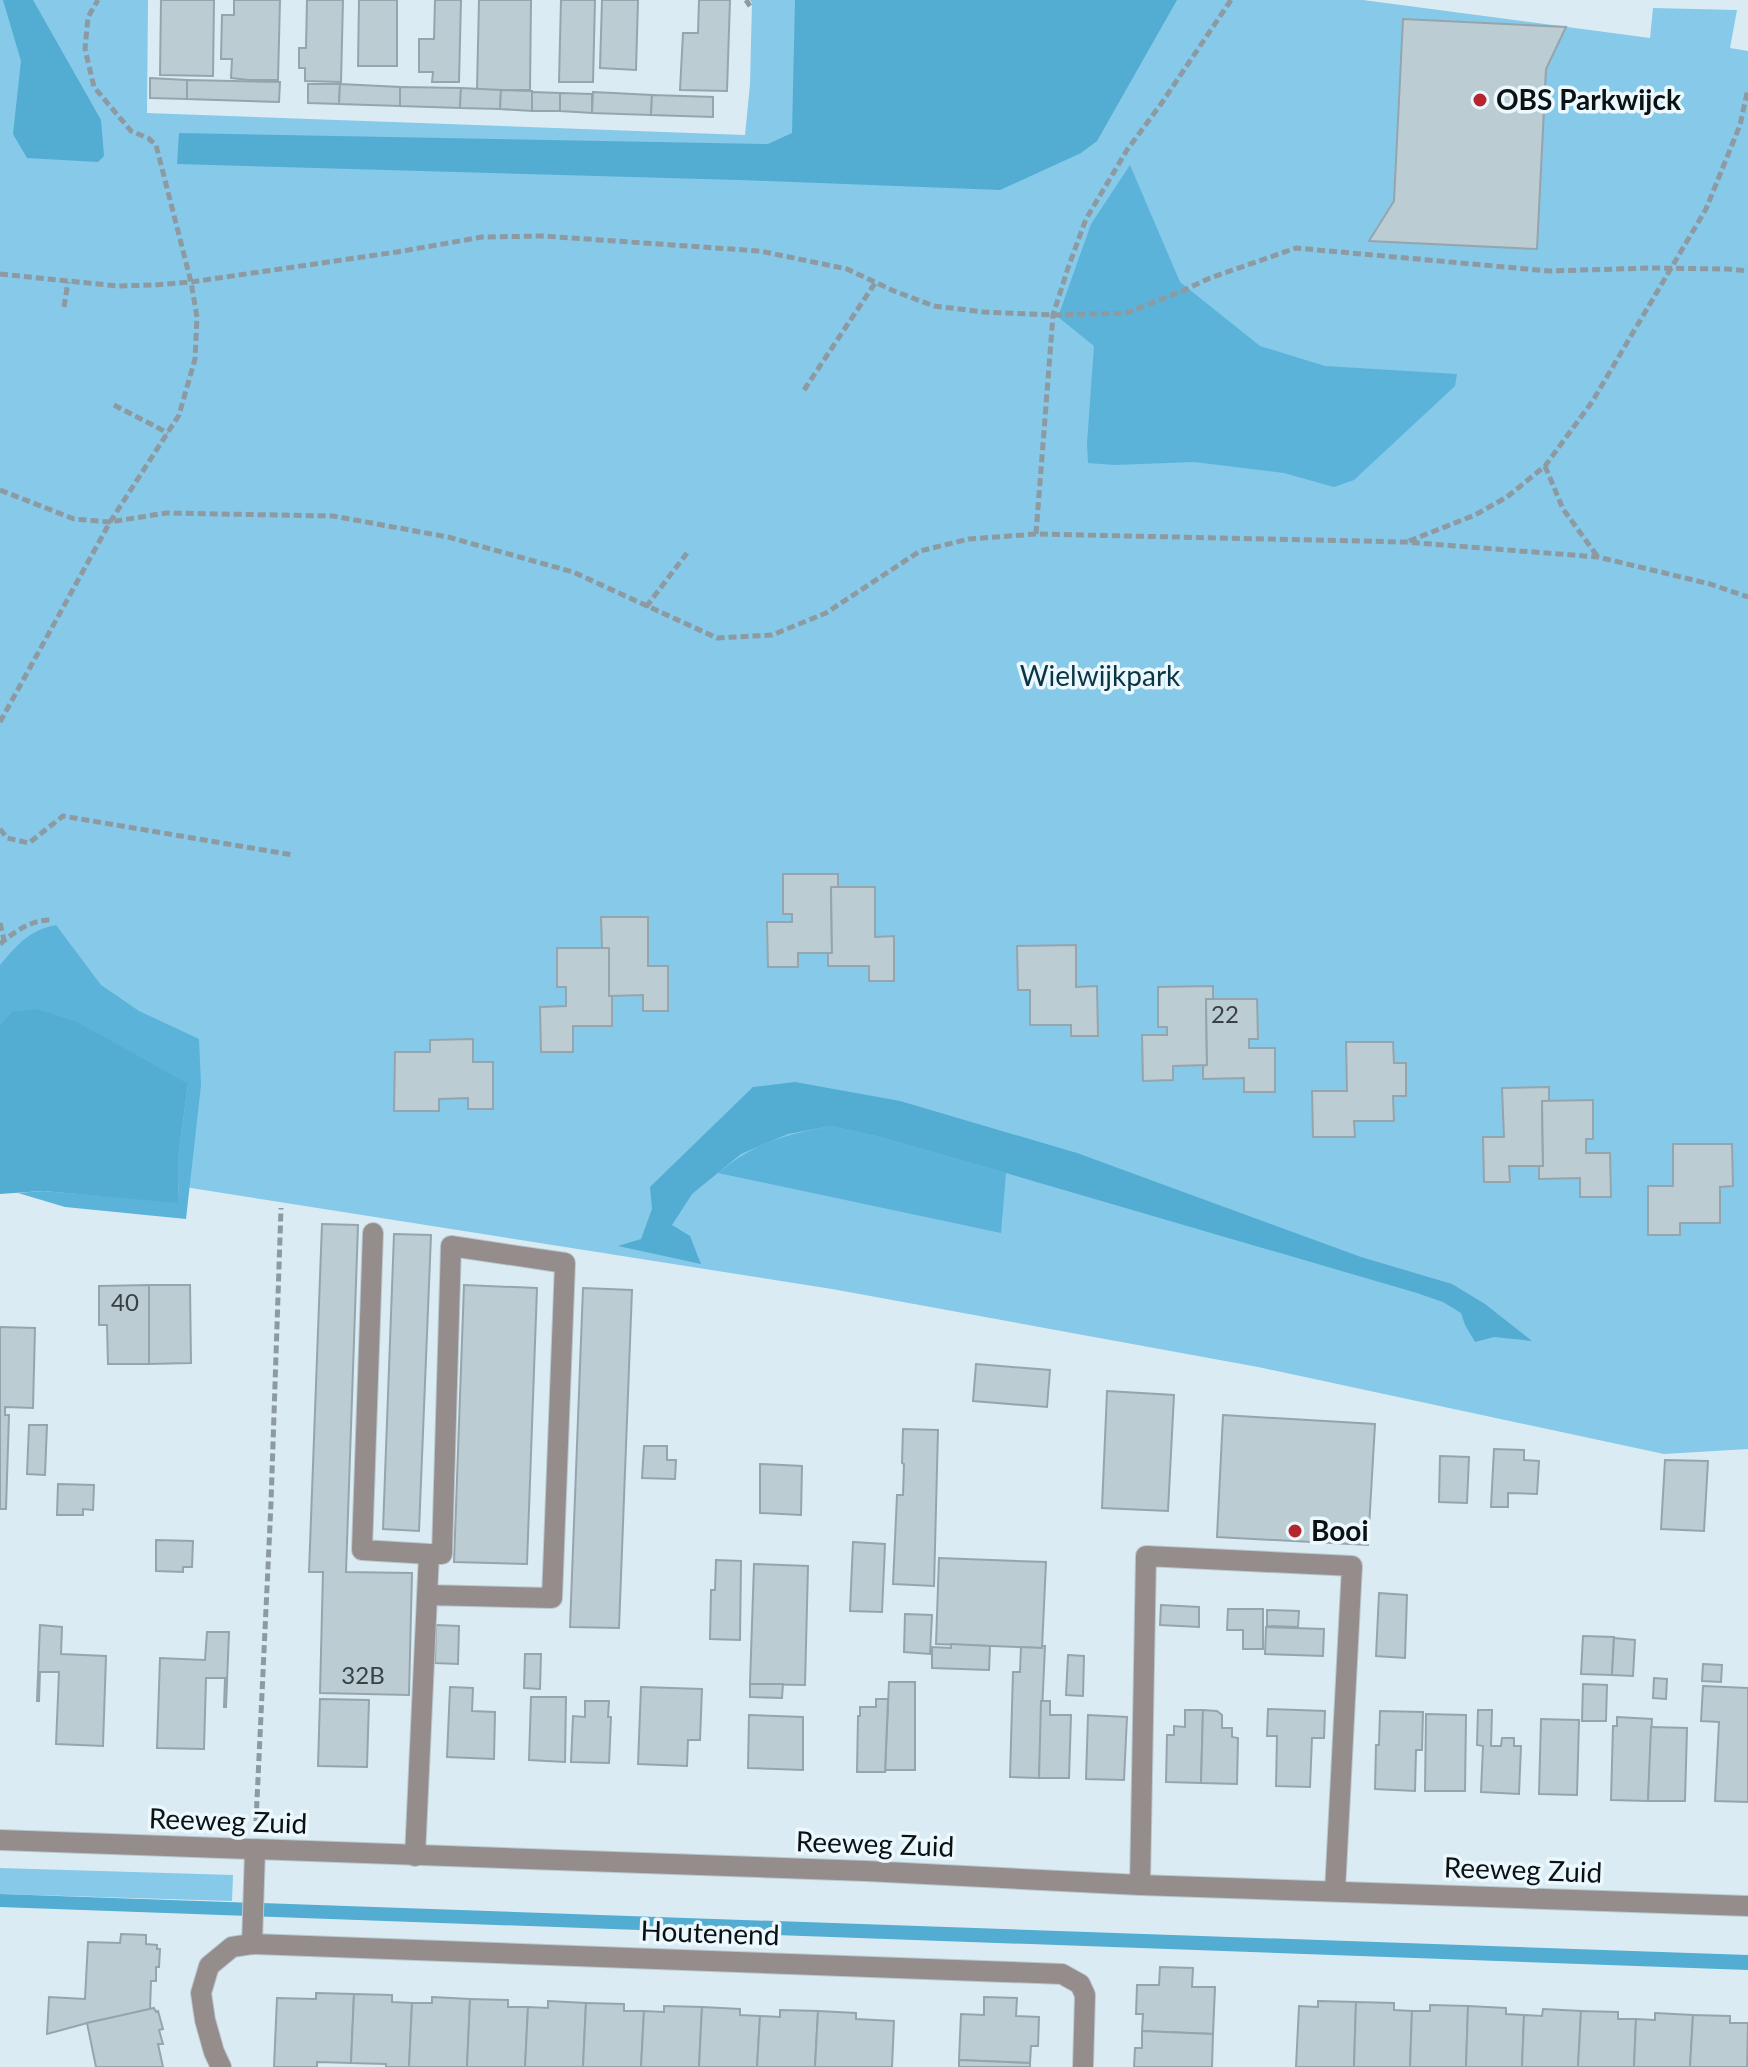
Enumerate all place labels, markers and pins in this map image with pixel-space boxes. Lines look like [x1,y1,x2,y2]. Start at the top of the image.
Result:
place label: OBS Parkwijck [1496,82,1681,116]
marker: OBS Parkwijck [1471,91,1489,109]
place label: Booi [1311,1513,1369,1547]
marker: Booi [1286,1522,1304,1540]

